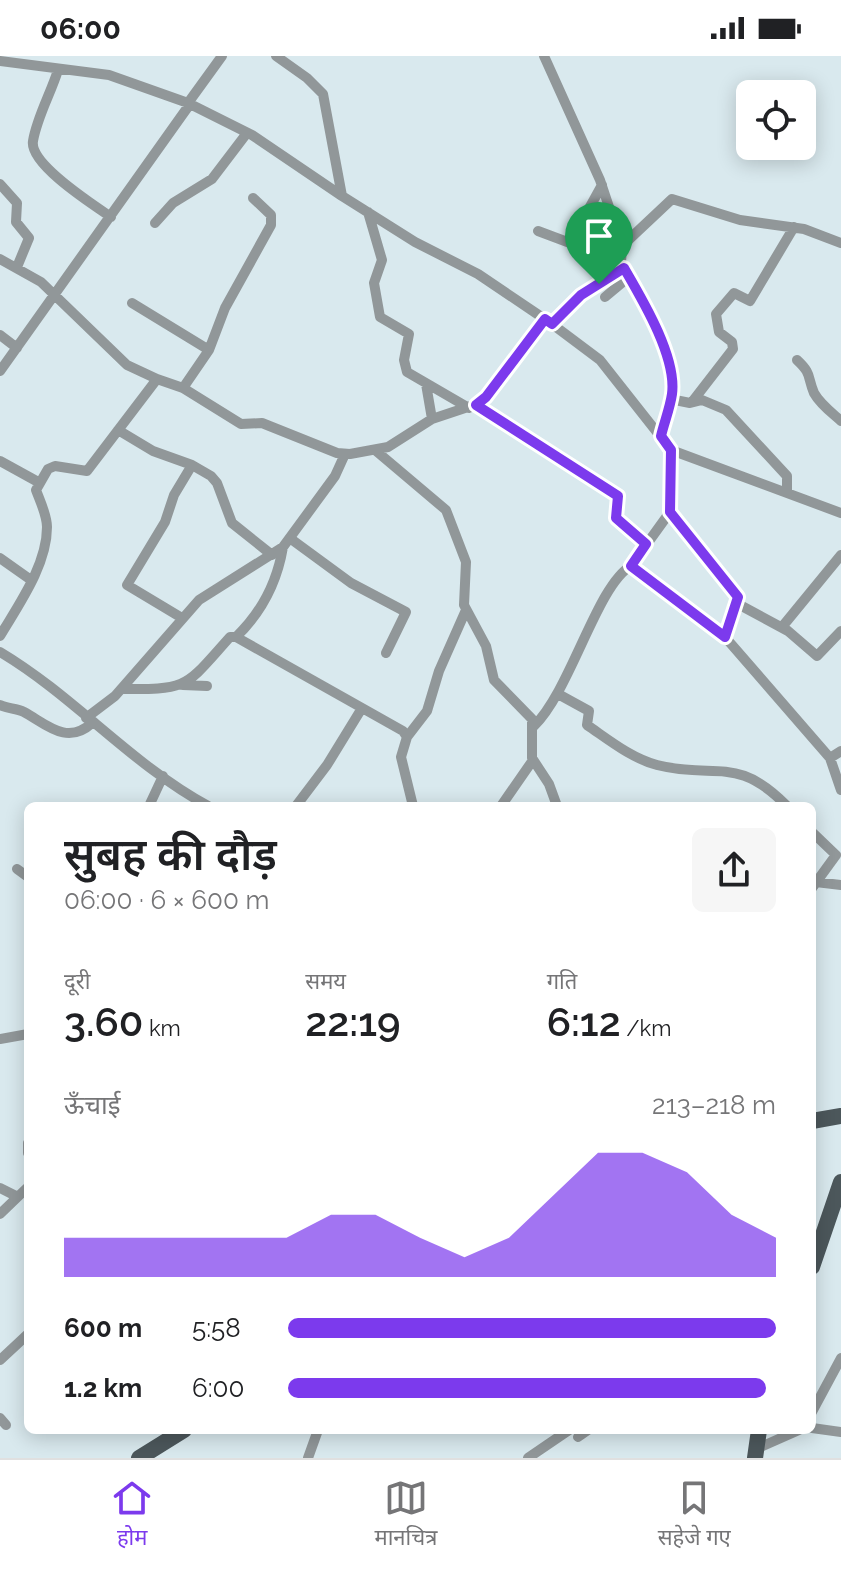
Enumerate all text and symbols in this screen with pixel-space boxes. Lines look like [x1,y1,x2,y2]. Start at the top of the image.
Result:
text: 06:00 [40,11,121,46]
map controls [736,80,816,160]
button: locate [736,80,816,160]
pin [565,202,633,284]
icon: arrive [577,214,621,258]
button: share [692,828,776,912]
text: सुबह की दौड़ [64,829,277,880]
text: 06:00 · 6 × 600 m [64,885,269,915]
text: दूरी [64,968,90,994]
text: समय [305,968,346,994]
text: गति [547,968,577,994]
text: 3.60 [64,998,143,1045]
text: 22:19 [305,998,401,1045]
text: 6:12 [547,998,621,1045]
text: km [143,1015,181,1041]
text: /km [621,1015,671,1041]
text: ऊँचाई [64,1090,120,1120]
text: 213–218 m [652,1090,776,1120]
text: 600 m [64,1313,142,1343]
text: 5:58 [192,1313,241,1343]
text: 1.2 km [64,1373,142,1403]
text: 6:00 [192,1373,244,1403]
tab: होम [110,1476,154,1554]
tab: मानचित्र [375,1476,437,1554]
tab: सहेजे गए [658,1476,731,1554]

